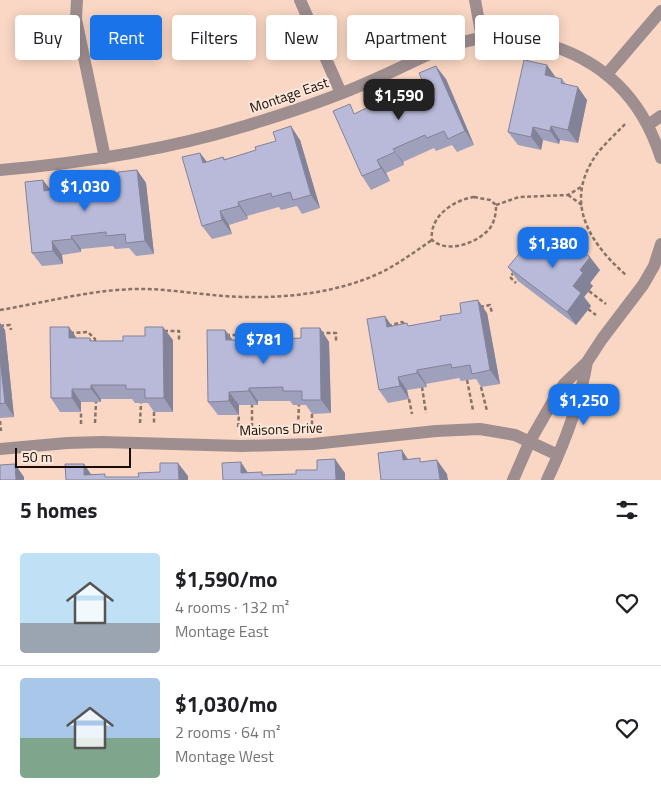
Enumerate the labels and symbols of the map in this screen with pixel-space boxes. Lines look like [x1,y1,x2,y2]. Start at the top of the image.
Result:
street label: Montage East [247,71,331,118]
pin: $1,590 [358,78,440,121]
pin: $1,030 [44,170,126,212]
pin: $1,380 [512,226,594,269]
pin: $781 [234,322,294,365]
pin: $1,250 [543,384,625,426]
street label: Maisons Drive [239,417,323,440]
scale bar [15,445,131,468]

